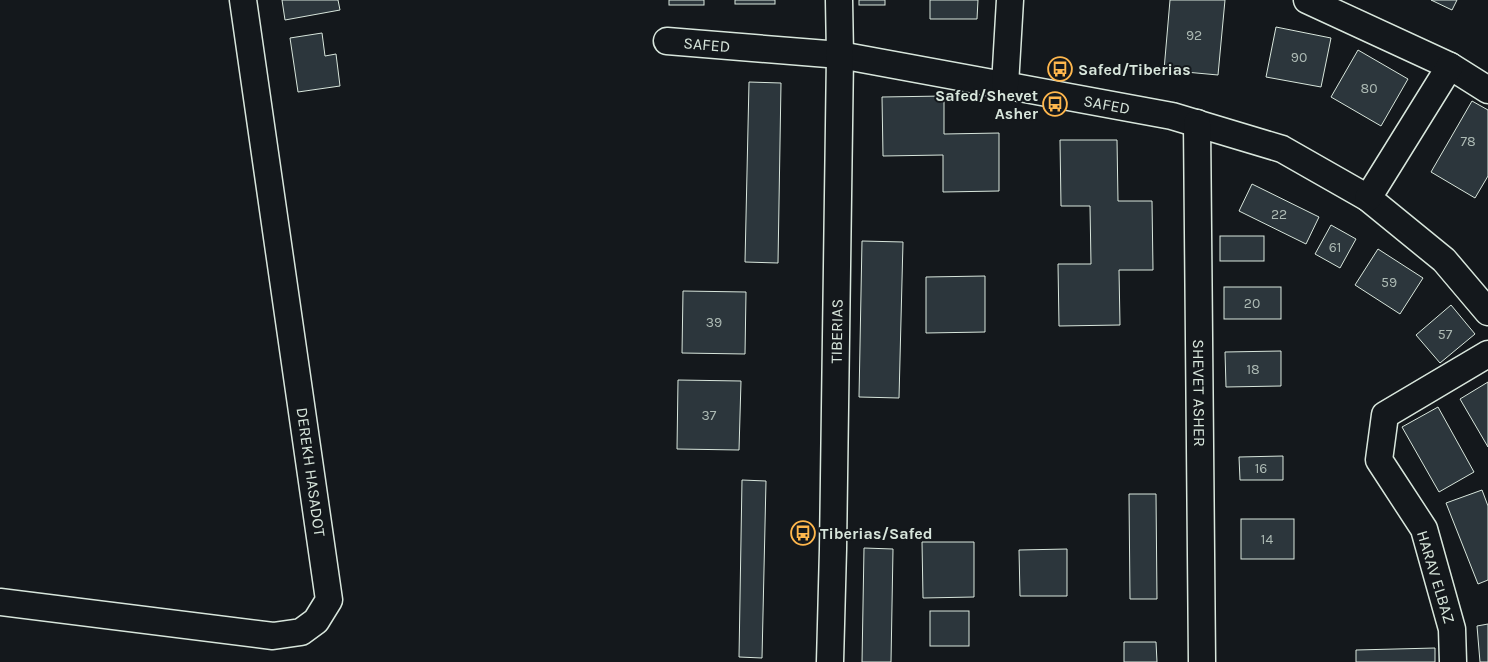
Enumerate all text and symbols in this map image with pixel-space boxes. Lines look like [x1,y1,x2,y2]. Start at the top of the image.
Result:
house number: 92 [1186,27,1202,44]
street label: SAFED [683,33,731,56]
house number: 90 [1291,49,1307,66]
bus stop icon: Safed/Tiberias [1047,56,1073,82]
place label: Safed/Tiberias [1078,60,1191,79]
house number: 80 [1361,80,1377,97]
place label: Safed/Shevet Asher [935,86,1039,123]
street label: SAFED [1082,90,1132,118]
bus stop icon: Safed/Shevet Asher [1042,91,1068,117]
house number: 78 [1460,133,1476,150]
house number: 22 [1271,206,1287,223]
house number: 61 [1329,239,1341,256]
house number: 59 [1381,274,1397,291]
house number: 20 [1244,295,1260,312]
street label: TIBERIAS [826,299,846,364]
house number: 39 [706,314,722,331]
house number: 57 [1438,326,1453,343]
street label: SHEVET ASHER [1190,339,1210,447]
house number: 18 [1246,361,1260,378]
street label: DEREKH HASADOT [293,406,329,538]
house number: 37 [702,407,717,424]
house number: 16 [1255,460,1267,477]
bus stop icon: Tiberias/Safed [790,520,816,546]
place label: Tiberias/Safed [820,524,933,543]
street label: HARAV ELBAZ [1413,528,1459,626]
house number: 14 [1261,531,1273,548]

